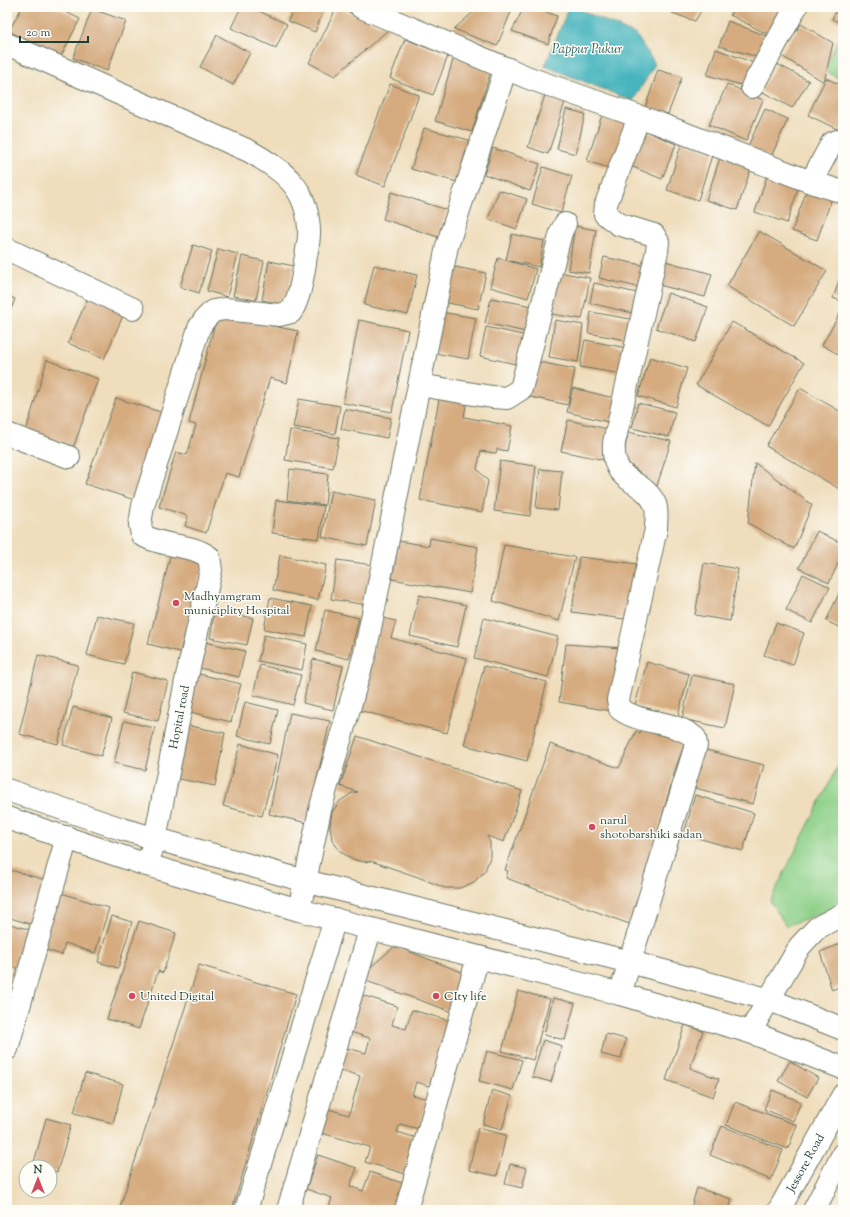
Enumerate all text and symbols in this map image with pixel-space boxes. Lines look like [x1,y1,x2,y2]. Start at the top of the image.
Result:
scale bar [20,18,88,44]
text: 20 m [26,24,51,42]
water label: Pappur Pukur [552,41,623,59]
place label: Madhyamgram municiplity Hospital [184,588,290,620]
marker: Madhyamgram municiplity Hospital [171,598,181,608]
street label: Hopital road [165,684,195,751]
place label: narul shotobarshiki sadan [600,812,702,844]
marker: narul shotobarshiki sadan [587,822,597,832]
place label: United Digital [140,988,215,1006]
place label: CIty life [444,988,487,1006]
marker: United Digital [127,991,137,1001]
marker: CIty life [431,991,441,1001]
street label: Jessore Road [782,1130,830,1197]
north arrow [18,1159,58,1199]
text: N [33,1162,43,1178]

